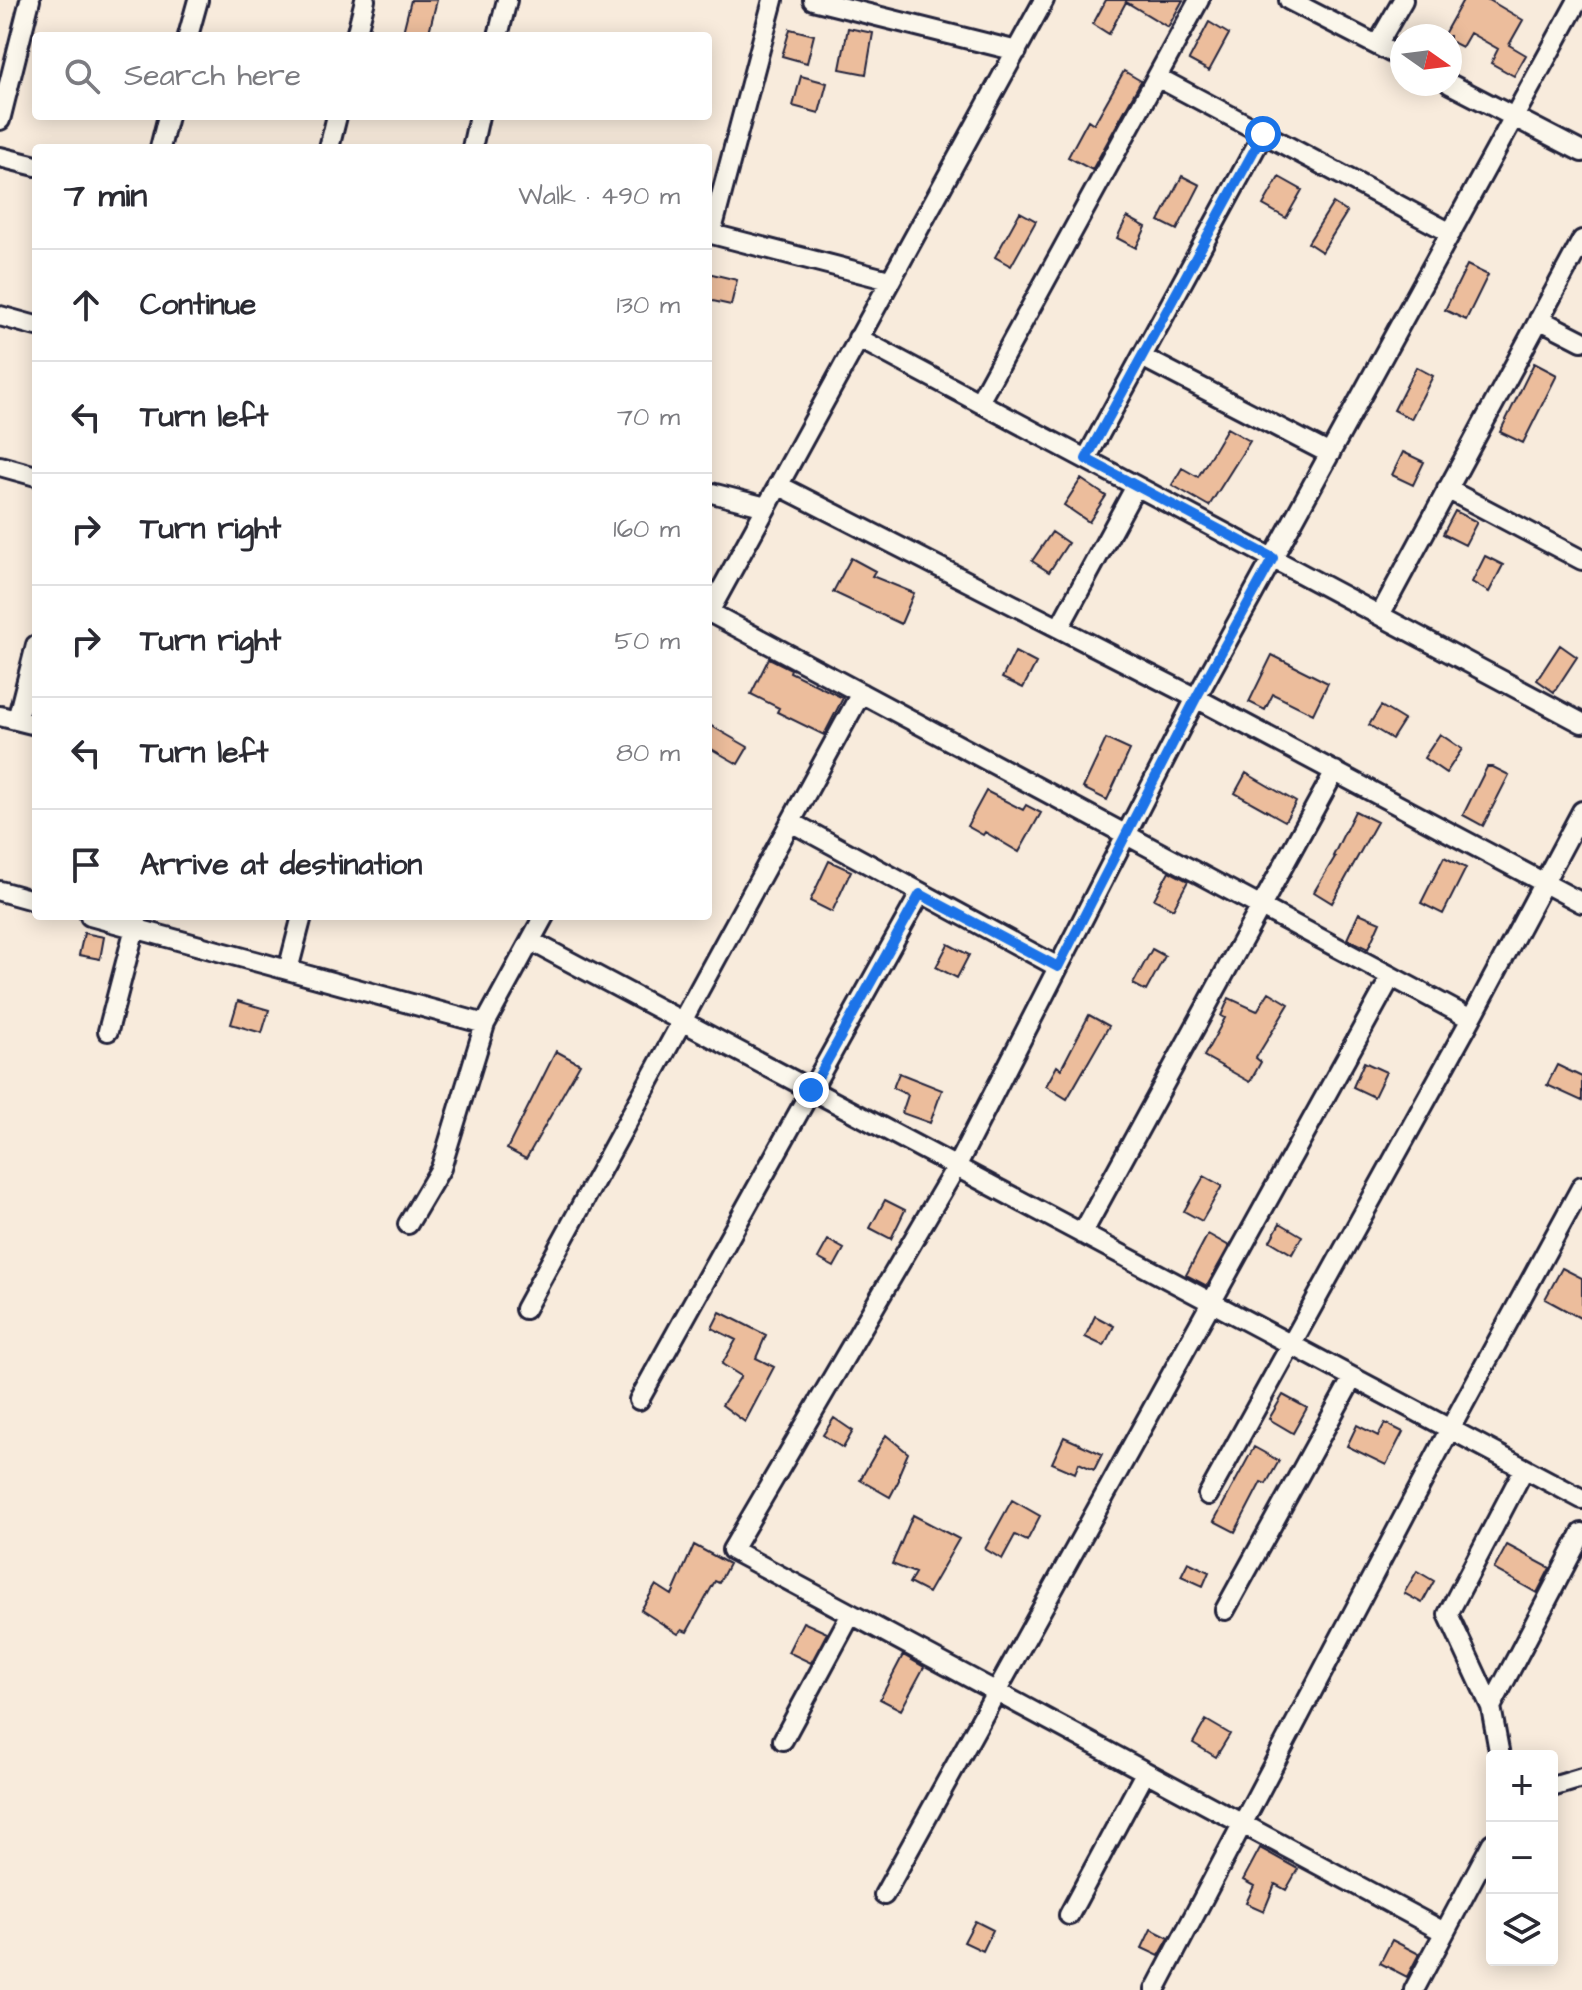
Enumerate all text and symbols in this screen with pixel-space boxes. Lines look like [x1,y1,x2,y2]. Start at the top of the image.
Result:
north arrow [1390,24,1462,96]
search box [32,32,712,120]
icon: search [60,54,104,98]
text: Search here [124,55,301,97]
route start [1245,116,1281,152]
text: 7 min [64,172,147,220]
text: Walk · 490 m [518,178,680,214]
icon: ahead [64,283,108,327]
text: Continue [140,284,256,326]
text: 130 m [616,287,680,323]
icon: left [64,395,108,439]
text: Turn left [140,396,268,438]
text: 70 m [617,399,680,435]
icon: right [64,507,108,551]
text: Turn right [140,508,281,550]
text: 160 m [613,511,680,547]
icon: right [64,619,108,663]
text: Turn right [140,620,281,662]
text: 50 m [615,623,680,659]
icon: left [64,731,108,775]
text: Turn left [140,732,268,774]
text: 80 m [616,735,680,771]
icon: arrive [64,843,108,887]
text: Arrive at destination [140,844,422,886]
route end [793,1072,829,1108]
map controls [1486,1750,1558,1966]
button: + [1486,1750,1558,1822]
button: − [1486,1822,1558,1894]
button: layers [1486,1894,1558,1966]

